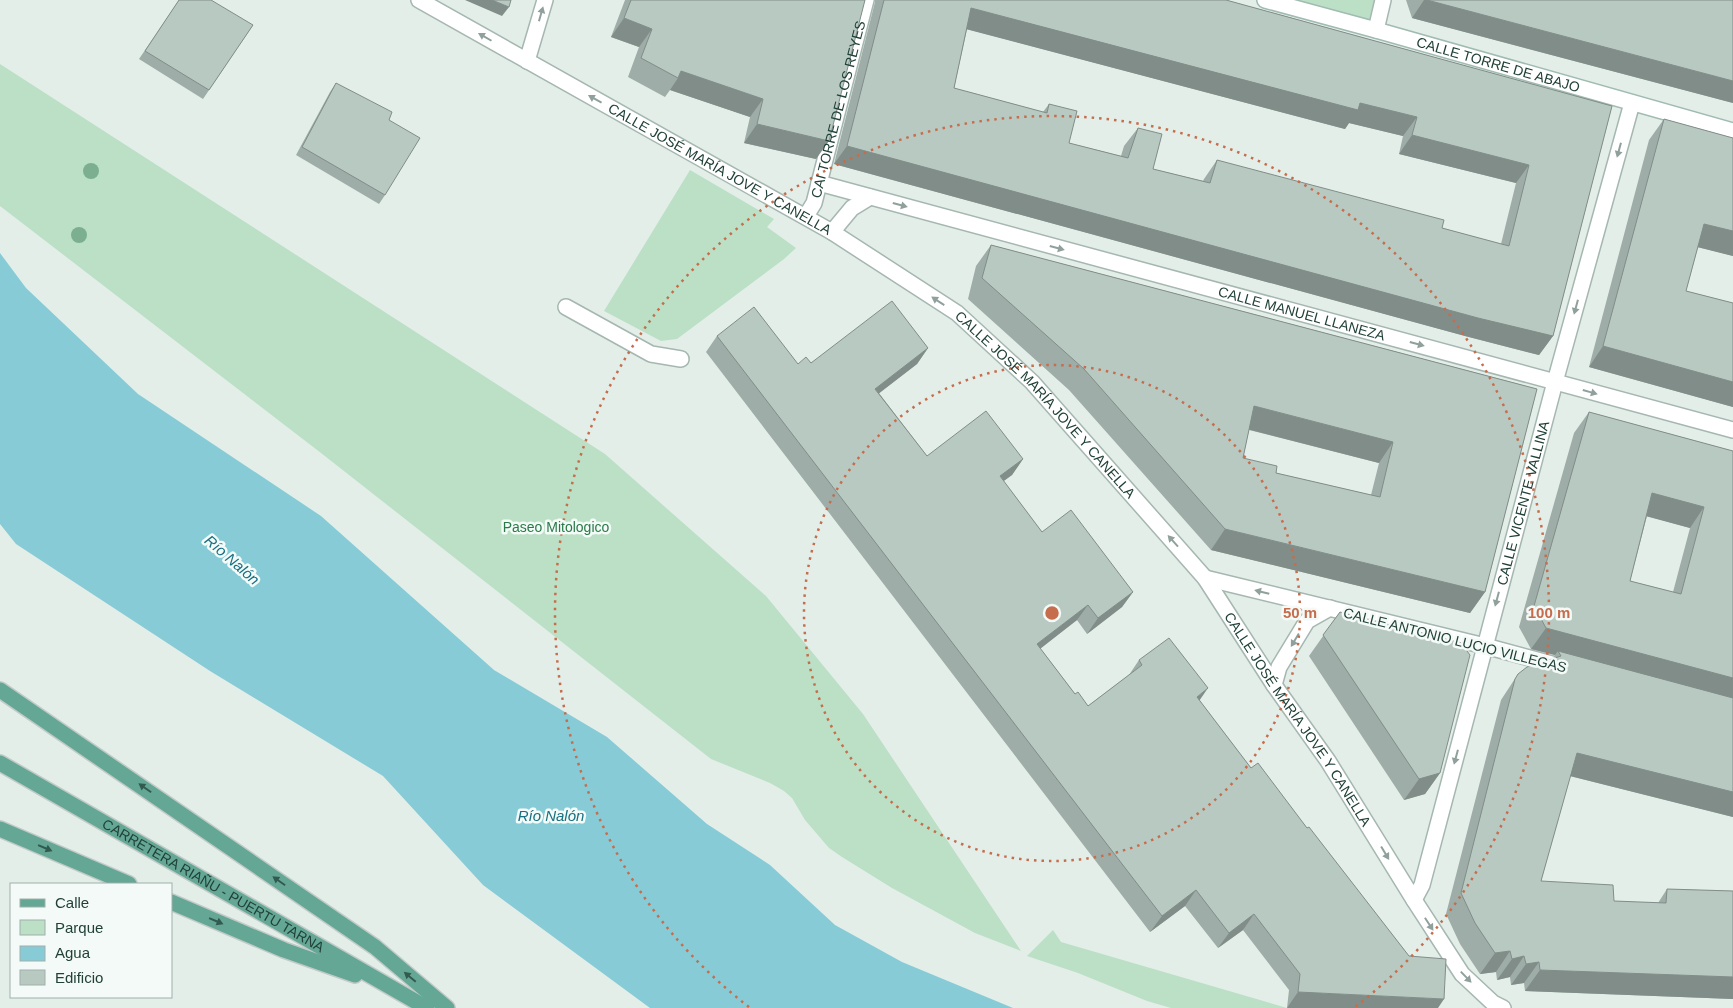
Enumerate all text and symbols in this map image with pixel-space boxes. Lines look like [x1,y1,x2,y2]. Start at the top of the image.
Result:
one-way arrow [538,6,546,21]
street label: CAI TORRE DE LOS REYES [808,19,868,200]
one-way arrow [477,33,492,41]
street label: CALLE TORRE DE ABAJO [1415,34,1582,95]
one-way arrow [588,95,603,103]
street label: CALLE JOSÉ MARÍA JOVE Y CANELLA [605,100,835,238]
one-way arrow [1614,143,1622,158]
one-way arrow [892,201,908,209]
one-way arrow [1049,244,1064,252]
street label: CALLE MANUEL LLANEZA [1216,283,1388,344]
one-way arrow [931,296,944,305]
one-way arrow [1571,300,1579,315]
street label: CALLE JOSÉ MARÍA JOVE Y CANELLA [952,308,1139,502]
one-way arrow [1409,341,1424,349]
one-way arrow [1583,388,1598,396]
street label: CALLE VICENTE VALLINA [1494,418,1553,587]
park label: Paseo Mitologico [503,519,610,535]
water label: Río Nalón [202,531,263,588]
one-way arrow [1167,536,1179,548]
one-way arrow [1255,588,1270,596]
one-way arrow [1493,592,1501,607]
centre of rings [1043,604,1061,622]
text: 50 m [1283,604,1317,621]
text: 100 m [1528,604,1570,621]
street label: CALLE ANTONIO LUCIO VILLEGAS [1342,605,1568,675]
street label: CALLE JOSÉ MARÍA JOVE Y CANELLA [1221,609,1375,830]
one-way arrow [1291,634,1300,647]
one-way arrow [1452,749,1460,764]
one-way arrow [138,784,152,793]
water label: Río Nalón [518,807,584,824]
street label: CARRETERA RIAÑU - PUERTU TARNA [100,816,328,956]
one-way arrow [38,845,52,853]
one-way arrow [1380,846,1390,860]
one-way arrow [272,876,285,886]
legend [10,883,172,998]
text: Calle [55,894,89,911]
one-way arrow [1424,917,1434,930]
one-way arrow [209,918,223,926]
text: Parque [55,919,103,936]
text: Agua [55,944,91,961]
text: Edificio [55,969,103,986]
one-way arrow [403,971,416,982]
one-way arrow [1460,971,1472,983]

